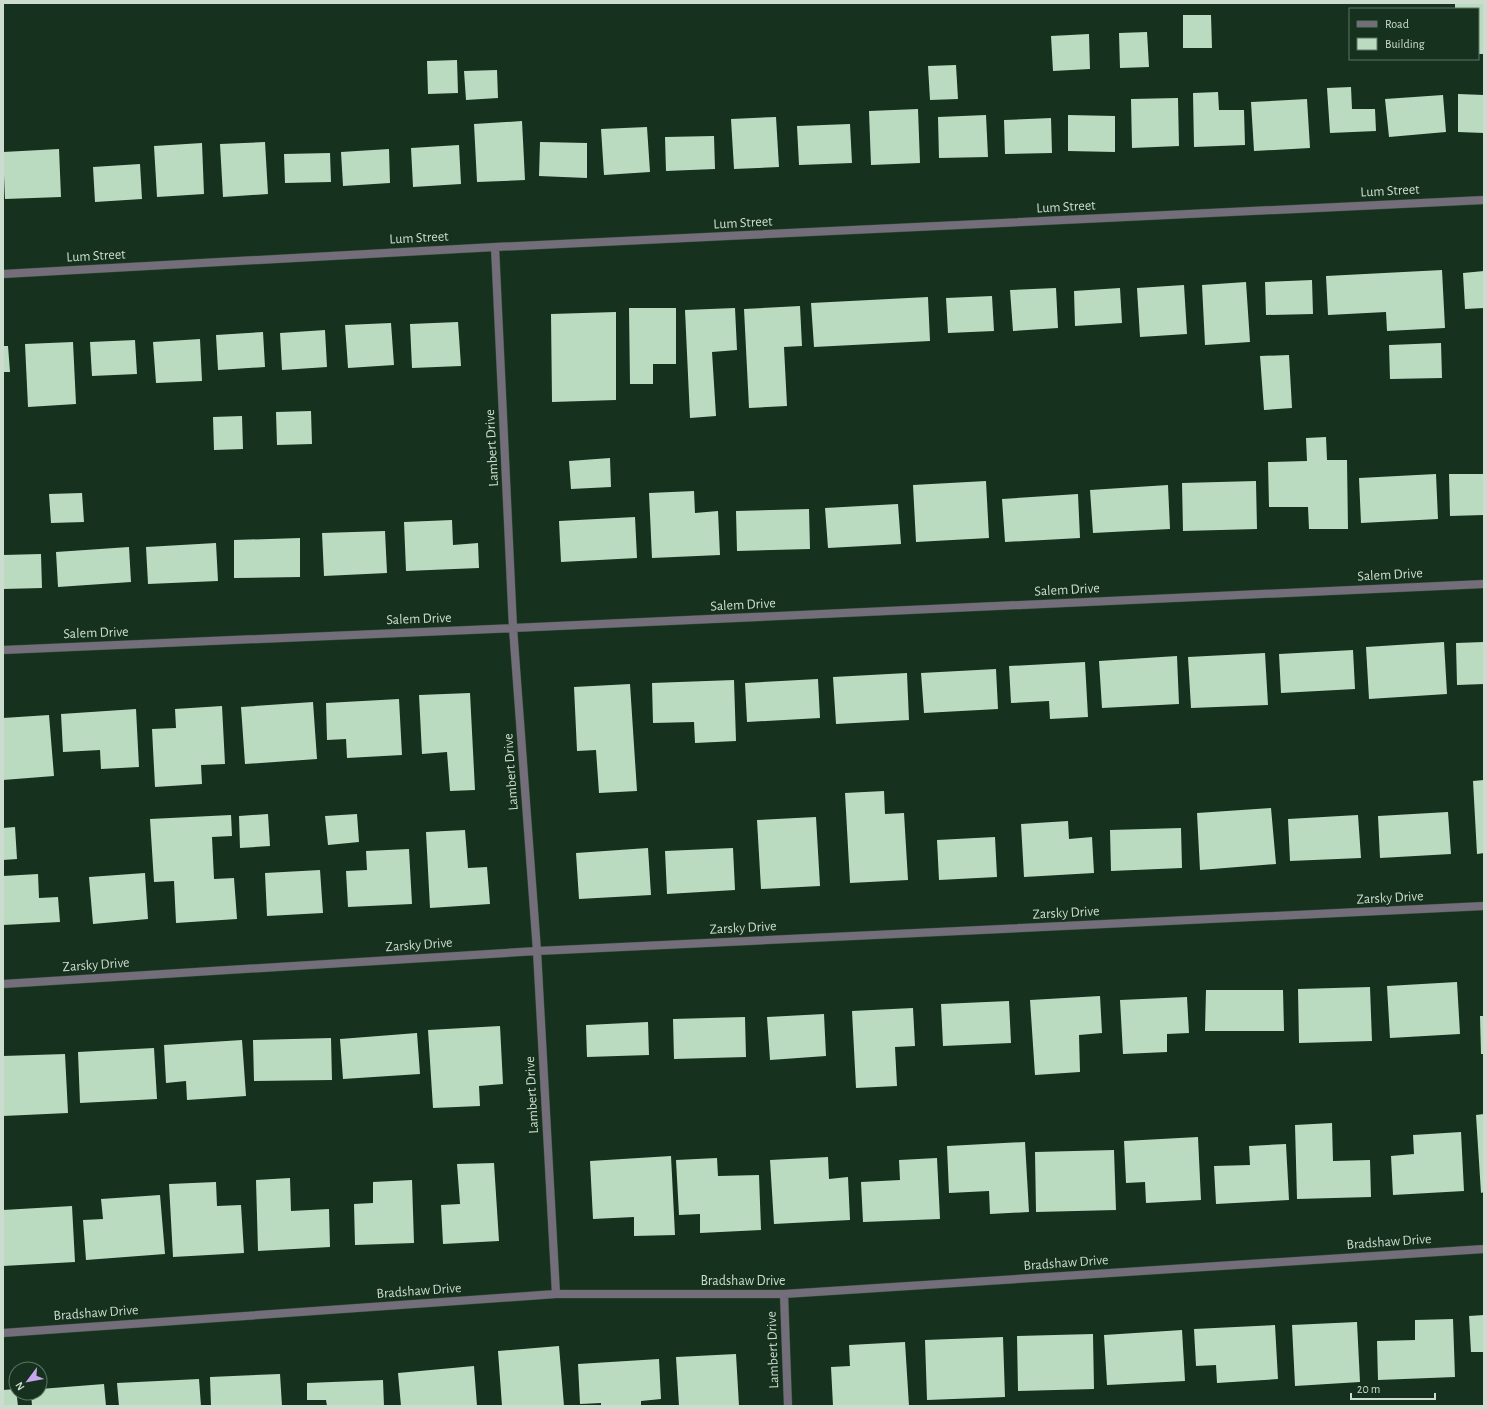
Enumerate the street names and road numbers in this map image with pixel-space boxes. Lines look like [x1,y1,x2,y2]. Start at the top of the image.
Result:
street label: Lum Street [1360,182,1420,200]
street label: Lum Street [1036,198,1096,216]
street label: Lum Street [713,214,773,232]
street label: Lum Street [389,229,449,247]
street label: Lum Street [66,247,126,265]
street label: Lambert Drive [483,409,501,487]
street label: Salem Drive [1357,566,1423,584]
street label: Salem Drive [1034,581,1100,599]
street label: Salem Drive [710,596,776,614]
street label: Salem Drive [386,611,452,627]
street label: Salem Drive [63,625,129,641]
street label: Lambert Drive [501,733,521,811]
street label: Zarsky Drive [1356,889,1424,907]
street label: Zarsky Drive [1032,904,1100,922]
street label: Zarsky Drive [709,919,777,937]
street label: Zarsky Drive [385,936,453,954]
street label: Zarsky Drive [62,956,130,974]
street label: Lambert Drive [523,1056,541,1134]
street label: Bradshaw Drive [1346,1232,1432,1252]
street label: Bradshaw Drive [1023,1253,1109,1273]
street label: Bradshaw Drive [700,1274,786,1288]
street label: Bradshaw Drive [376,1281,462,1301]
street label: Bradshaw Drive [53,1303,139,1323]
street label: Lambert Drive [765,1311,781,1389]

